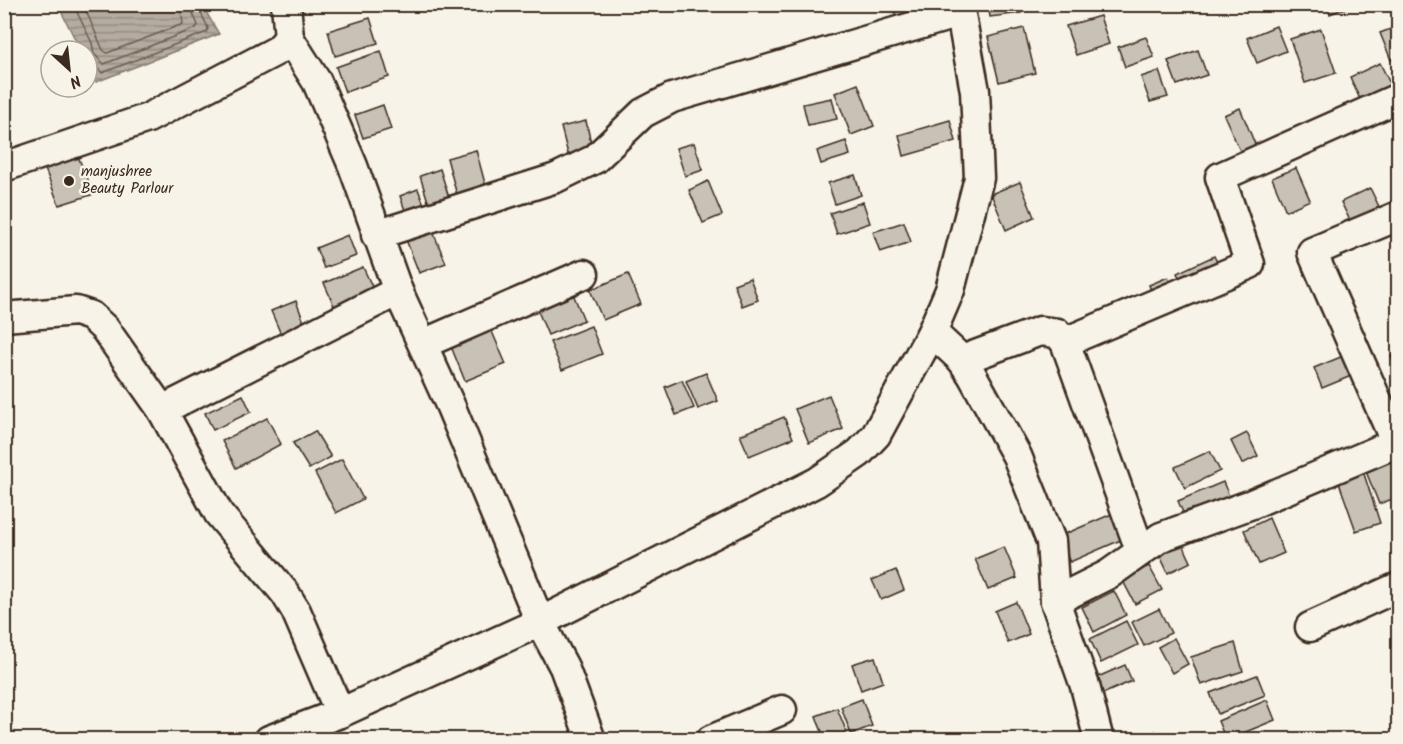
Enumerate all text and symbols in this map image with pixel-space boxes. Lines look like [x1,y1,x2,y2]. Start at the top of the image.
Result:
north arrow [39,39,99,99]
text: N [65,68,85,94]
place label: manjushree Beauty Parlour [81,160,174,201]
marker: manjushree Beauty Parlour [62,174,76,188]

